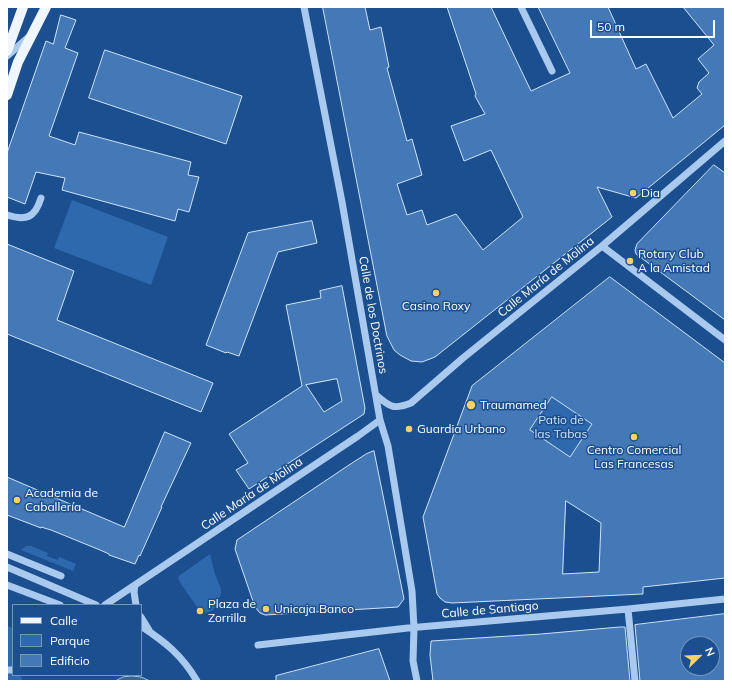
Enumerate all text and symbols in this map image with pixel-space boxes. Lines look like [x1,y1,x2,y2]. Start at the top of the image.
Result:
scale bar [592,12,717,38]
text: 50 m [597,19,625,34]
place label: Dia [641,186,660,200]
marker: Dia [628,188,638,198]
street label: Calle María de Molina [495,234,597,320]
place label: Rotary Club A la Amistad [638,247,710,275]
street label: Calle de los Doctrinos [356,255,390,375]
marker: Rotary Club A la Amistad [625,256,635,266]
marker: Casino Roxy [431,288,441,298]
place label: Casino Roxy [402,299,470,313]
place label: Traumamed [480,398,547,412]
marker: Traumamed [465,399,477,411]
park label: Patio de las Tabas [534,413,588,441]
place label: Guardia Urbano [417,422,506,436]
marker: Guardia Urbano [404,424,414,434]
marker: Centro Comercial Las Francesas [629,432,639,442]
place label: Centro Comercial Las Francesas [587,443,681,471]
street label: Calle María de Molina [198,455,306,533]
place label: Academia de Caballería [25,486,98,514]
marker: Academia de Caballería [12,495,22,505]
place label: Plaza de Zorrilla [208,597,256,625]
street label: Calle de Santiago [441,599,539,621]
place label: Unicaja Banco [274,602,354,616]
legend [12,604,142,676]
marker: Unicaja Banco [261,604,271,614]
marker: Plaza de Zorrilla [195,606,205,616]
text: Calle [50,613,77,628]
text: Parque [50,633,90,648]
north arrow [680,636,720,676]
text: N [702,645,718,658]
text: Edificio [50,653,90,668]

